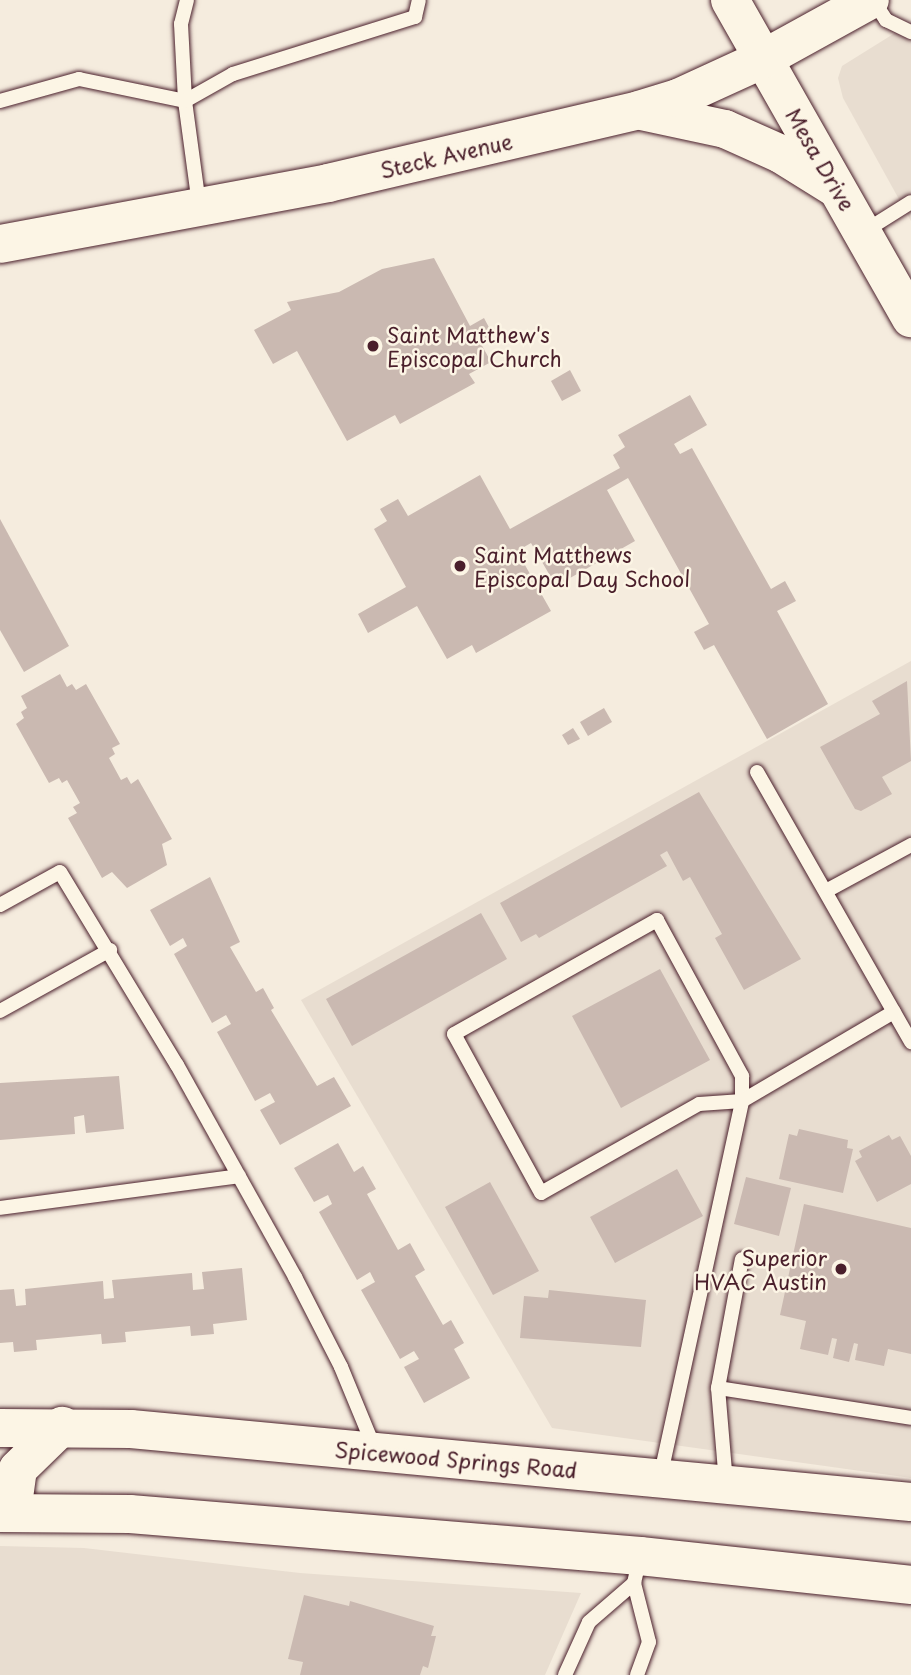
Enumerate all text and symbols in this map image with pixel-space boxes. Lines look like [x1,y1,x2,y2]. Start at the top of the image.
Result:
street label: Mesa Drive [782,103,860,215]
street label: Steck Avenue [377,128,515,182]
place label: Saint Matthew's Episcopal Church [387,321,561,371]
marker: Saint Matthew's Episcopal Church [365,338,381,354]
place label: Saint Matthews Episcopal Day School [474,541,691,591]
marker: Saint Matthews Episcopal Day School [452,558,468,574]
place label: Superior HVAC Austin [694,1244,827,1294]
marker: Superior HVAC Austin [833,1261,849,1277]
street label: Spicewood Springs Road [333,1436,579,1482]

